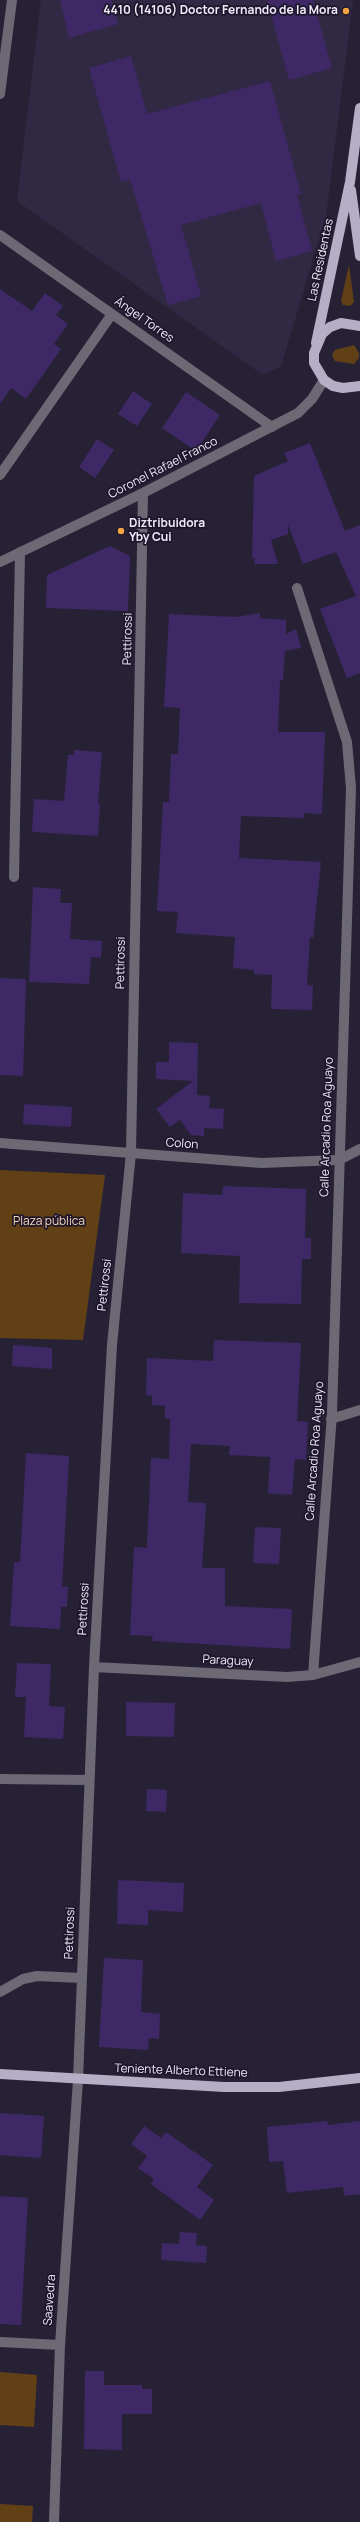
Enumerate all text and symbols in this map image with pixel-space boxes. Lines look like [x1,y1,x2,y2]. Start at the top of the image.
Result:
place label: 4410 (14106) Doctor Fernando de la Mora [103,4,338,18]
marker: 4410 (14106) Doctor Fernando de la Mora [341,6,351,16]
street label: Las Residentas [305,217,337,303]
street label: Ángel Torres [112,294,176,346]
street label: Coronel Rafael Franco [106,434,220,502]
place label: Diztribuidora Yby Cui [129,517,205,545]
marker: Diztribuidora Yby Cui [116,526,126,536]
street label: Pettirossi [120,613,136,665]
street label: Pettirossi [113,937,129,989]
street label: Calle Arcadio Roa Aguayo [317,1057,337,1197]
street label: Colon [165,1136,199,1152]
park label: Plaza pública [13,1215,85,1229]
street label: Pettirossi [95,1258,115,1312]
street label: Calle Arcadio Roa Aguayo [303,1381,327,1521]
street label: Pettirossi [75,1582,93,1636]
street label: Paraguay [202,1652,254,1670]
street label: Pettirossi [62,1906,78,1960]
street label: Teniente Alberto Ettiene [114,2061,248,2081]
street label: Saavedra [41,2274,59,2326]

